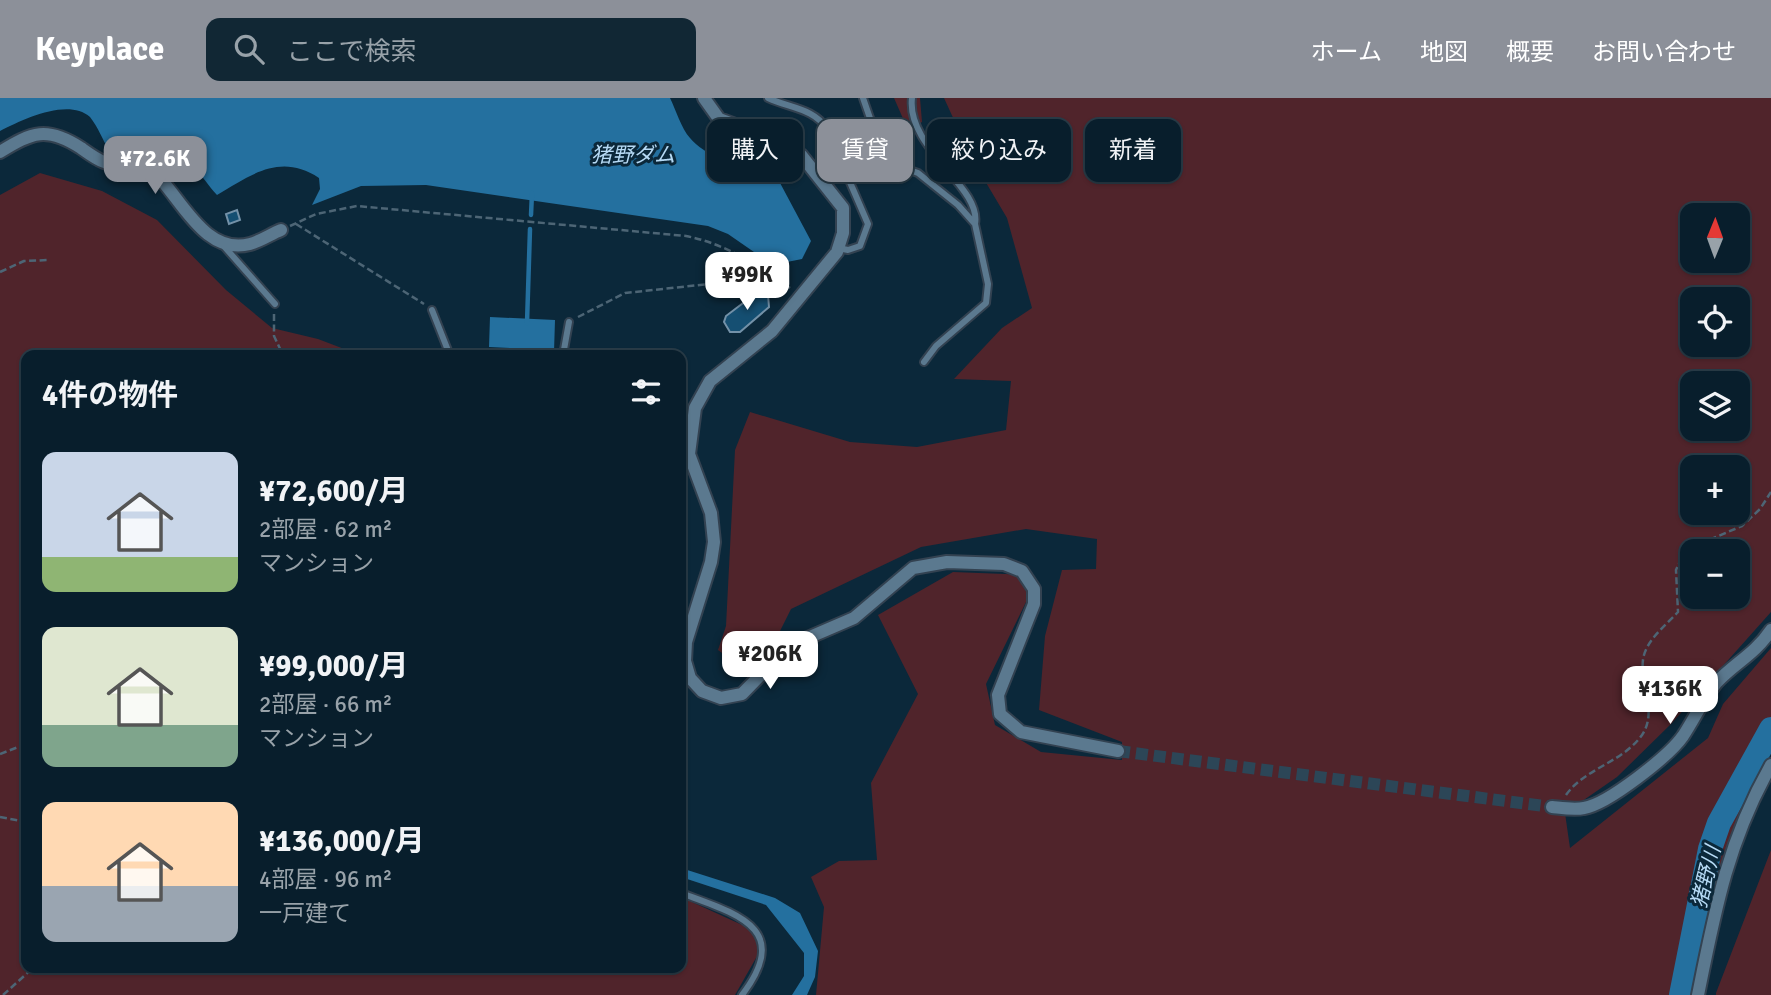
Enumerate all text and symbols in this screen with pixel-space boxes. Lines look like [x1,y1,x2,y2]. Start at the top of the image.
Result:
search box [206,18,696,81]
text: Keyplace [35,29,164,70]
icon: search [230,30,268,68]
text: ここで検索 [286,36,416,68]
text: ホーム [1311,37,1382,67]
text: 地図 [1420,37,1468,67]
text: 概要 [1506,37,1554,67]
text: お問い合わせ [1592,37,1736,67]
chip: 購入 [707,119,803,182]
chip: 賃貸 [817,119,913,182]
chip: 絞り込み [927,119,1071,182]
chip: 新着 [1085,119,1181,182]
pin: ¥72.6K [98,136,212,196]
water label: 猪野ダム [591,142,675,168]
text: ¥72.6K [120,144,190,173]
north arrow [1680,203,1750,273]
map controls [1680,203,1750,609]
pin: ¥99K [706,252,788,312]
text: ¥99K [721,260,773,289]
button: locate [1680,287,1750,357]
button: layers [1680,371,1750,441]
icon: filters [627,373,665,411]
text: 4件の物件 [42,377,178,414]
button: + [1680,455,1750,525]
text: ¥72,600/月 [259,473,409,510]
icon: home [98,480,182,564]
text: 2部屋 · 62 m² [259,515,392,544]
button: − [1680,539,1750,609]
text: マンション [259,549,374,578]
pin: ¥206K [721,632,819,691]
text: ¥206K [738,639,802,668]
text: ¥99,000/月 [259,648,409,685]
icon: home [98,655,182,739]
pin: ¥136K [1621,666,1719,726]
text: ¥136K [1638,674,1702,703]
text: 2部屋 · 66 m² [259,690,392,719]
text: マンション [259,724,374,753]
text: ¥136,000/月 [259,823,425,860]
icon: home [98,830,182,914]
water label: 猪野川 [1686,841,1727,911]
text: 4部屋 · 96 m² [259,865,392,894]
text: 一戸建て [259,899,351,928]

